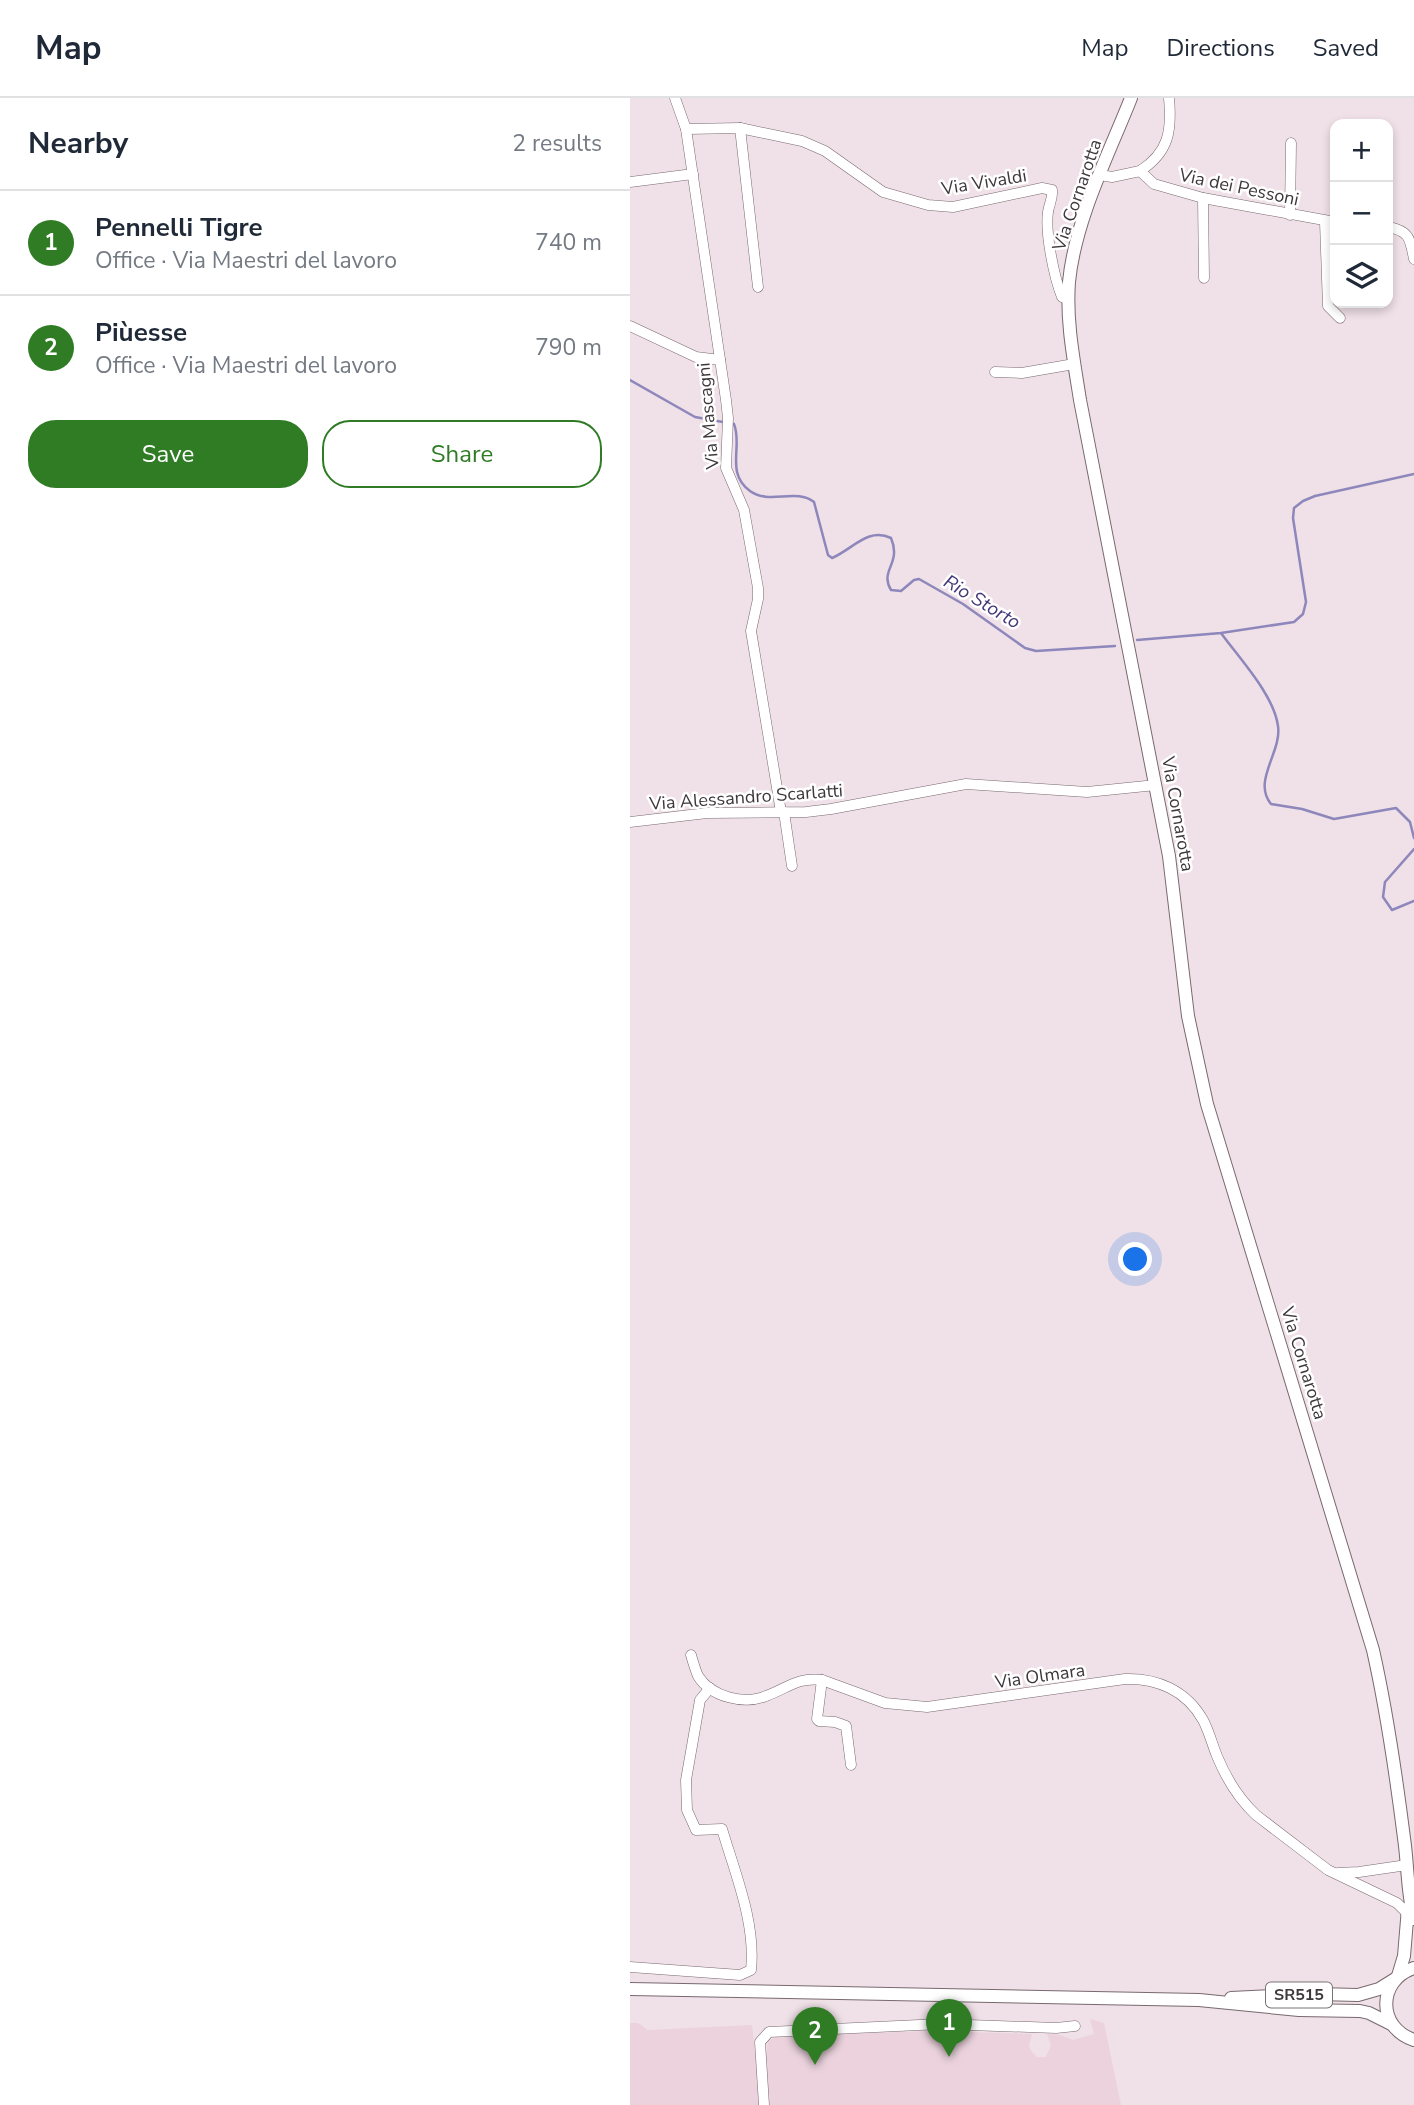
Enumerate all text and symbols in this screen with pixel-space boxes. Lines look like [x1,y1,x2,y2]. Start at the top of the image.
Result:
text: Map [35,26,102,71]
text: Map [1081,32,1128,64]
text: Directions [1166,32,1275,64]
text: Saved [1313,32,1379,64]
map controls [1330,119,1393,308]
button: + [1330,119,1393,182]
text: Nearby [28,123,128,164]
text: 2 results [512,128,602,159]
street label: Via Cornarotta [1046,136,1107,255]
street label: Via dei Pessoni [1176,162,1301,211]
street label: Via Vivaldi [939,163,1028,201]
button: − [1330,182,1393,245]
text: Pennelli Tigre [95,210,263,245]
text: 1 [44,227,58,258]
text: 740 m [535,227,602,258]
text: Office · Via Maestri del lavoro [95,245,397,276]
button: layers [1330,245,1393,308]
text: Piùesse [95,315,187,350]
text: 2 [44,332,58,363]
text: 790 m [535,332,602,363]
text: Office · Via Maestri del lavoro [95,350,397,381]
street label: Via Mascagni [691,362,725,471]
button: Save [28,420,308,488]
button: Share [322,420,602,488]
water label: Rio Storto [939,569,1025,635]
street label: Via Cornarotta [1156,754,1200,873]
street label: Via Alessandro Scarlatti [647,778,844,816]
your location [1118,1242,1152,1276]
street label: Via Cornarotta [1275,1303,1333,1422]
street label: Via Olmara [992,1658,1087,1694]
road number: SR515 [1266,1982,1332,2008]
pin: 1 [926,1999,972,2057]
pin: 2 [792,2007,838,2065]

